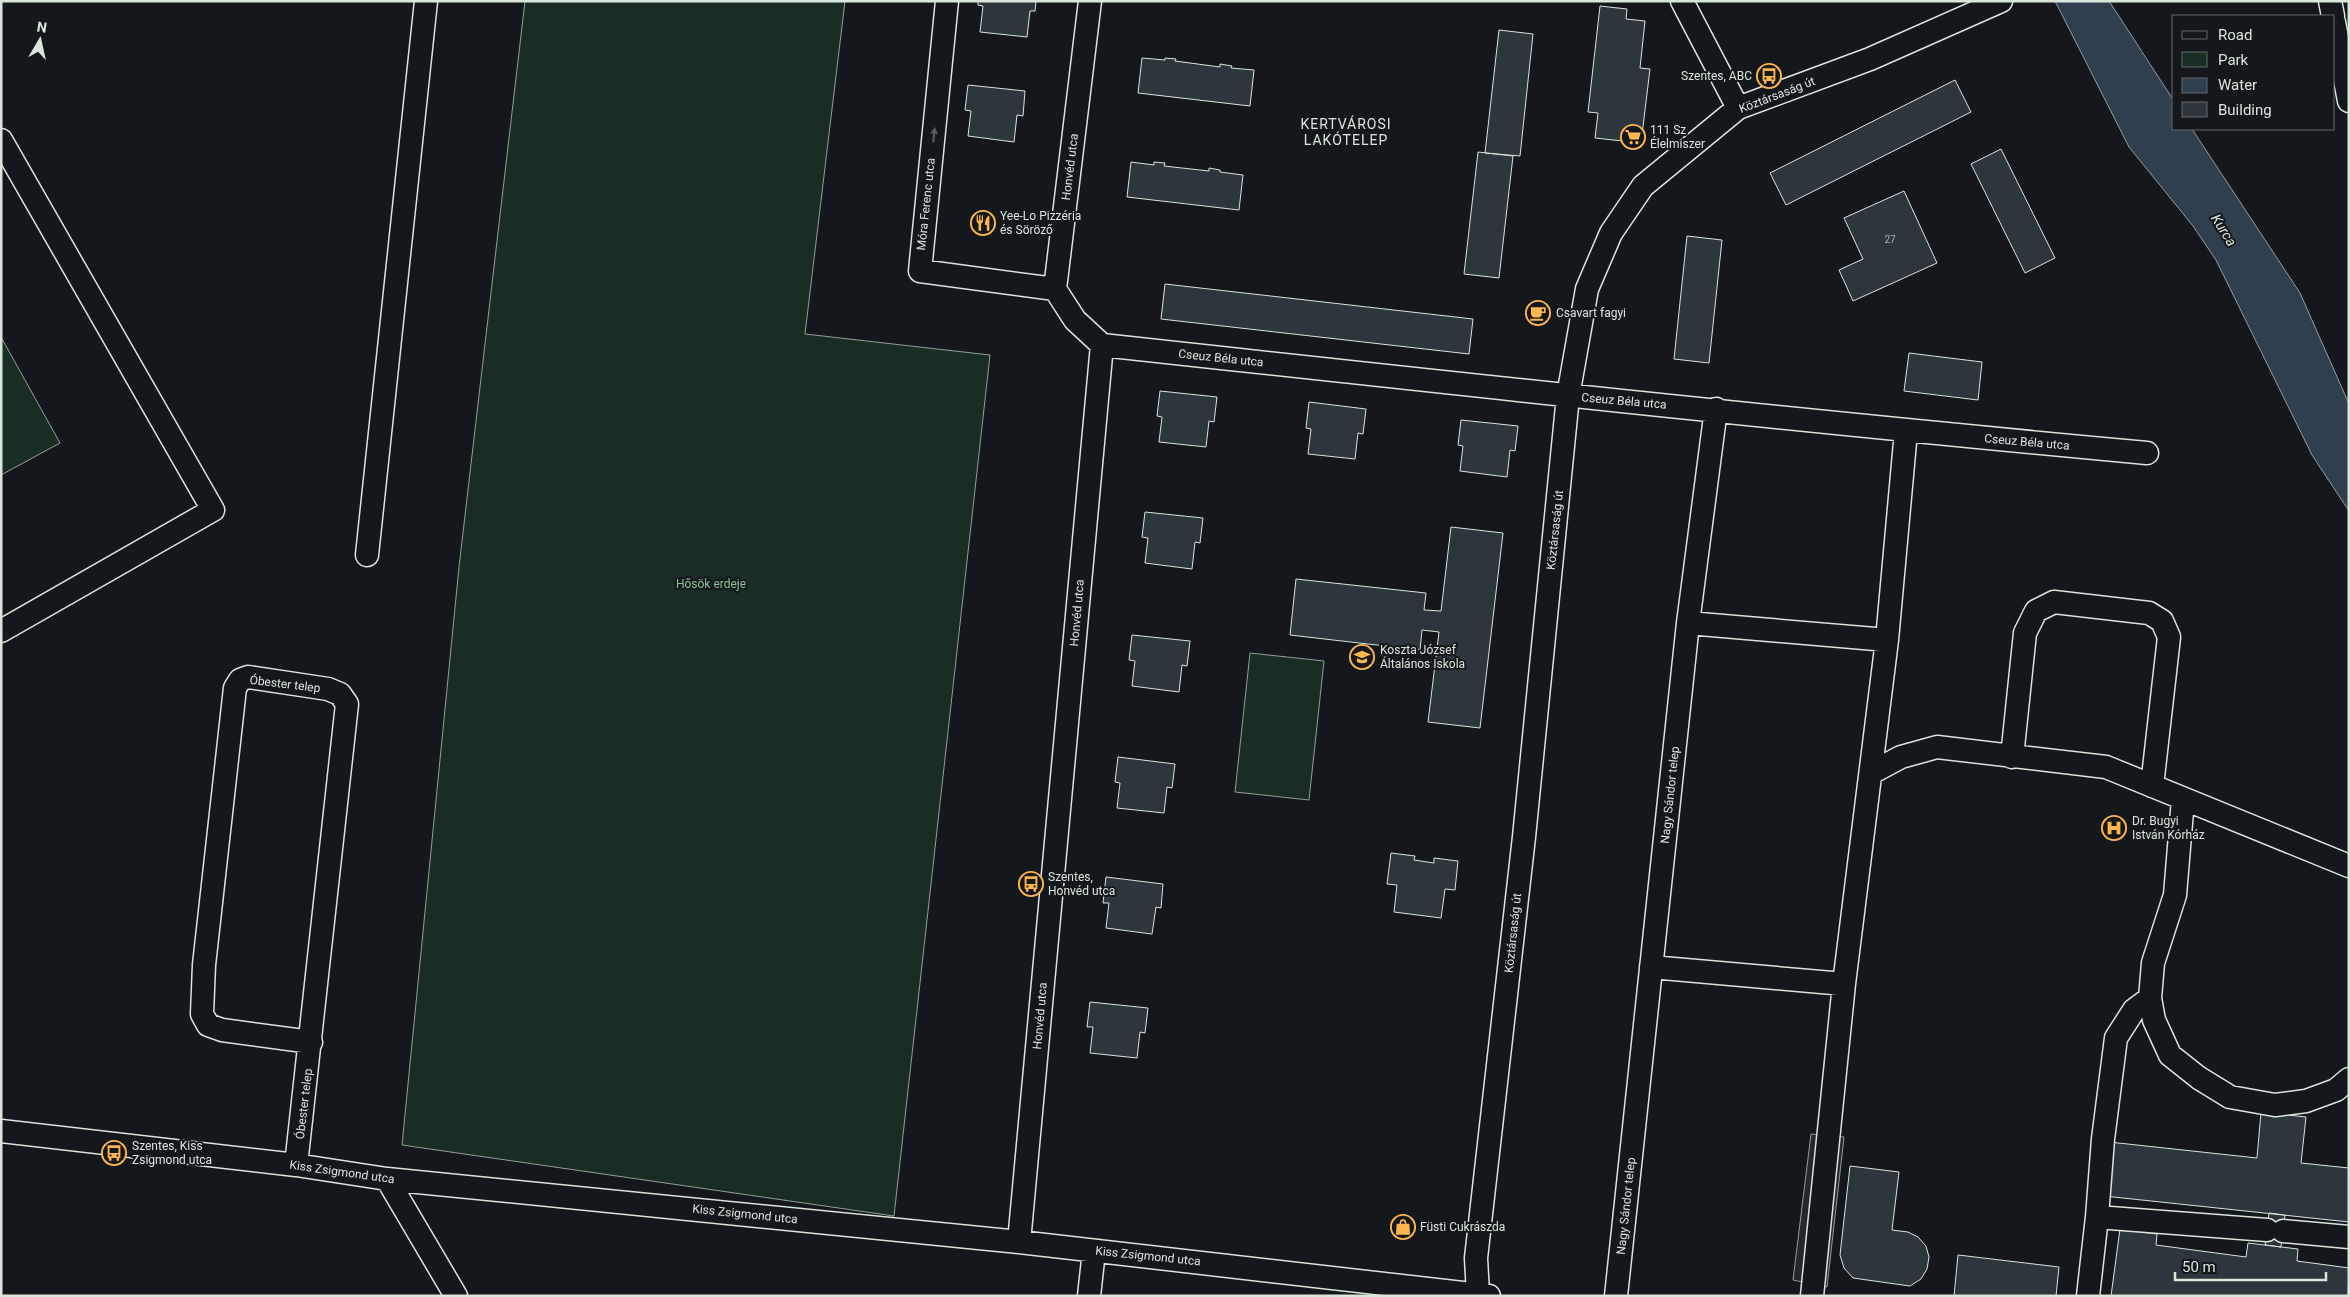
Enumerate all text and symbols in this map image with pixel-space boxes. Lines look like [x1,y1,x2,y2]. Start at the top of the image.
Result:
north arrow [15,15,65,65]
legend [2172,15,2335,130]
text: N [36,18,48,36]
text: Road [2218,26,2252,44]
text: Park [2218,51,2249,69]
bus stop icon: Szentes, ABC [1756,63,1782,89]
place label: Szentes, ABC [1681,69,1752,83]
street label: Köztársaság út [1737,74,1817,116]
text: Water [2218,76,2257,94]
text: Building [2218,101,2272,119]
district label: KERTVÁROSI LAKÓTELEP [1300,115,1392,148]
place label: 111 Sz Élelmiszer [1650,123,1705,151]
supermarket icon: 111 Sz Élelmiszer [1620,124,1646,150]
one-way arrow [930,127,938,143]
street label: Honvéd utca [1059,133,1081,201]
street label: Móra Ferenc utca [914,157,938,251]
place label: Yee-Lo Pizzéria és Söröző [1000,209,1081,237]
restaurant icon: Yee-Lo Pizzéria és Söröző [970,210,996,236]
water label: Kurca [2208,211,2240,249]
house number: 27 [1884,234,1896,245]
cafe icon: Csavart fagyi [1525,300,1551,326]
place label: Csavart fagyi [1556,306,1626,320]
street label: Cseuz Béla utca [1178,347,1264,369]
street label: Cseuz Béla utca [1581,390,1667,412]
street label: Cseuz Béla utca [1984,431,2070,453]
street label: Köztársaság út [1544,489,1566,571]
park label: Hősök erdeje [676,577,746,591]
street label: Honvéd utca [1067,579,1087,647]
place label: Koszta József Általános Iskola [1380,643,1465,671]
school or university icon: Koszta József Általános Iskola [1349,644,1375,670]
street label: Óbester telep [249,672,322,695]
street label: Nagy Sándor telep [1658,745,1682,844]
place label: Dr. Bugyi István Kórház [2132,814,2205,842]
hospital icon: Dr. Bugyi István Kórház [2101,815,2127,841]
place label: Szentes, Honvéd utca [1048,870,1115,898]
bus stop icon: Szentes, Honvéd utca [1018,871,1044,897]
street label: Köztársaság út [1502,892,1524,974]
street label: Honvéd utca [1030,982,1050,1050]
street label: Óbester telep [292,1067,315,1140]
place label: Szentes, Kiss Zsigmond utca [132,1139,212,1167]
bus stop icon: Szentes, Kiss Zsigmond utca [101,1140,127,1166]
street label: Nagy Sándor telep [1614,1156,1638,1255]
street label: Kiss Zsigmond utca [289,1158,395,1186]
street label: Kiss Zsigmond utca [692,1202,798,1226]
shop icon: Füsti Cukrászda [1390,1214,1416,1240]
place label: Füsti Cukrászda [1420,1220,1505,1234]
street label: Kiss Zsigmond utca [1095,1244,1201,1268]
scale bar [2175,1250,2326,1282]
text: 50 m [2182,1258,2216,1276]

